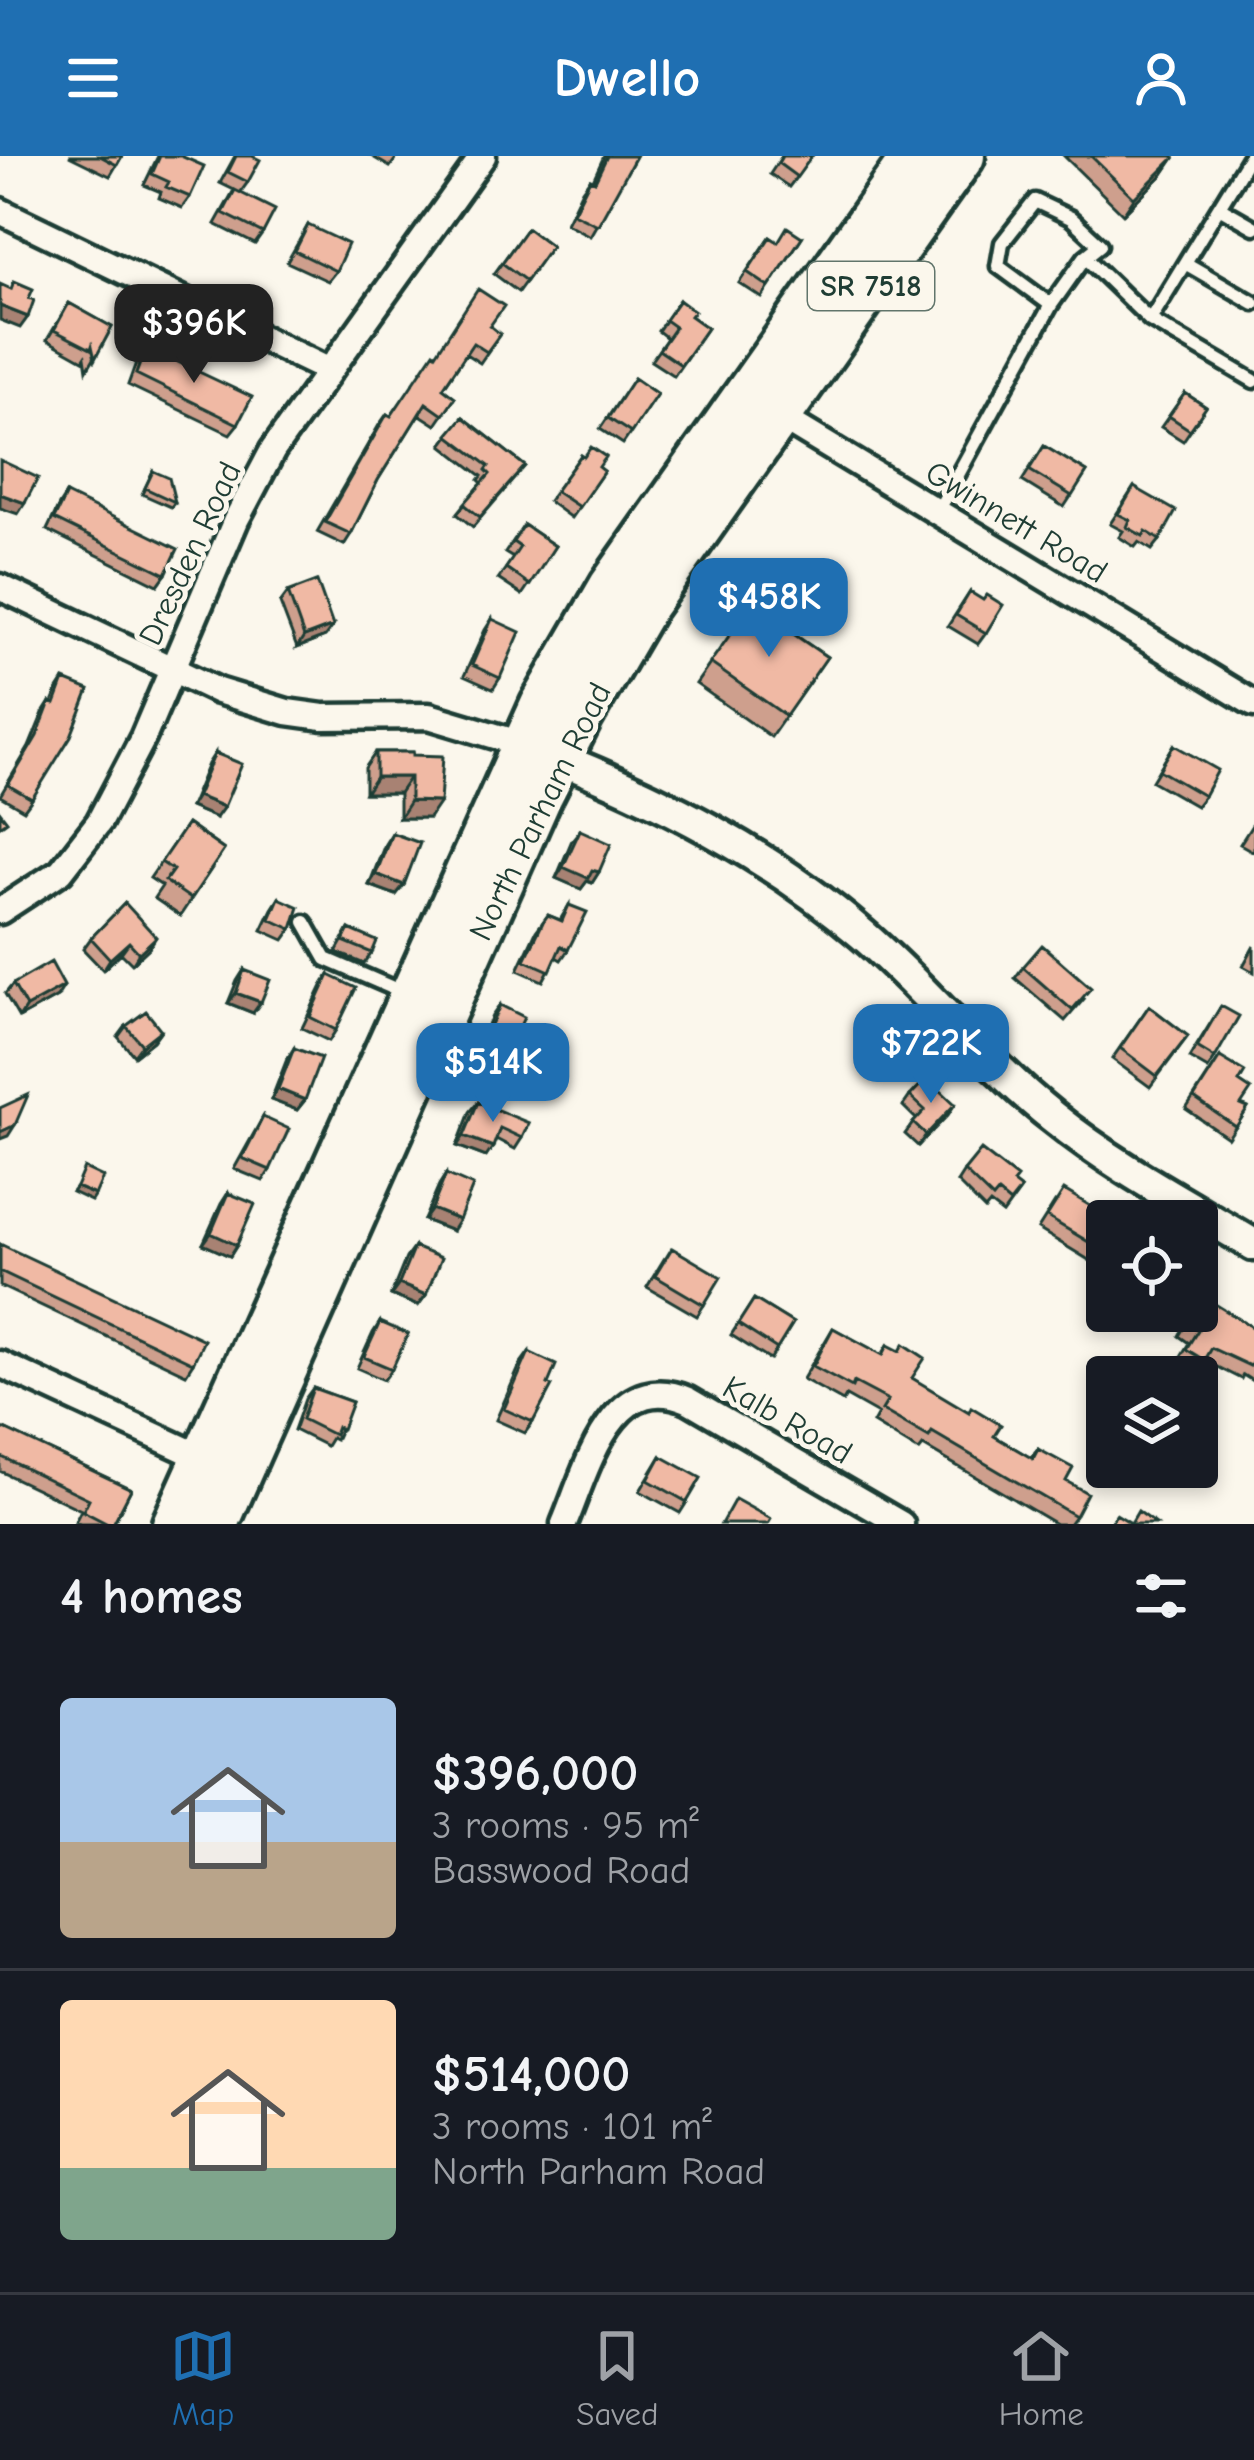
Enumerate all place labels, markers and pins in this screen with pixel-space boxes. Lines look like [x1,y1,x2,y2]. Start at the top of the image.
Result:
pin: $396K [110,284,278,386]
pin: $458K [685,558,853,660]
pin: $722K [847,1004,1015,1106]
pin: $514K [409,1023,577,1125]

